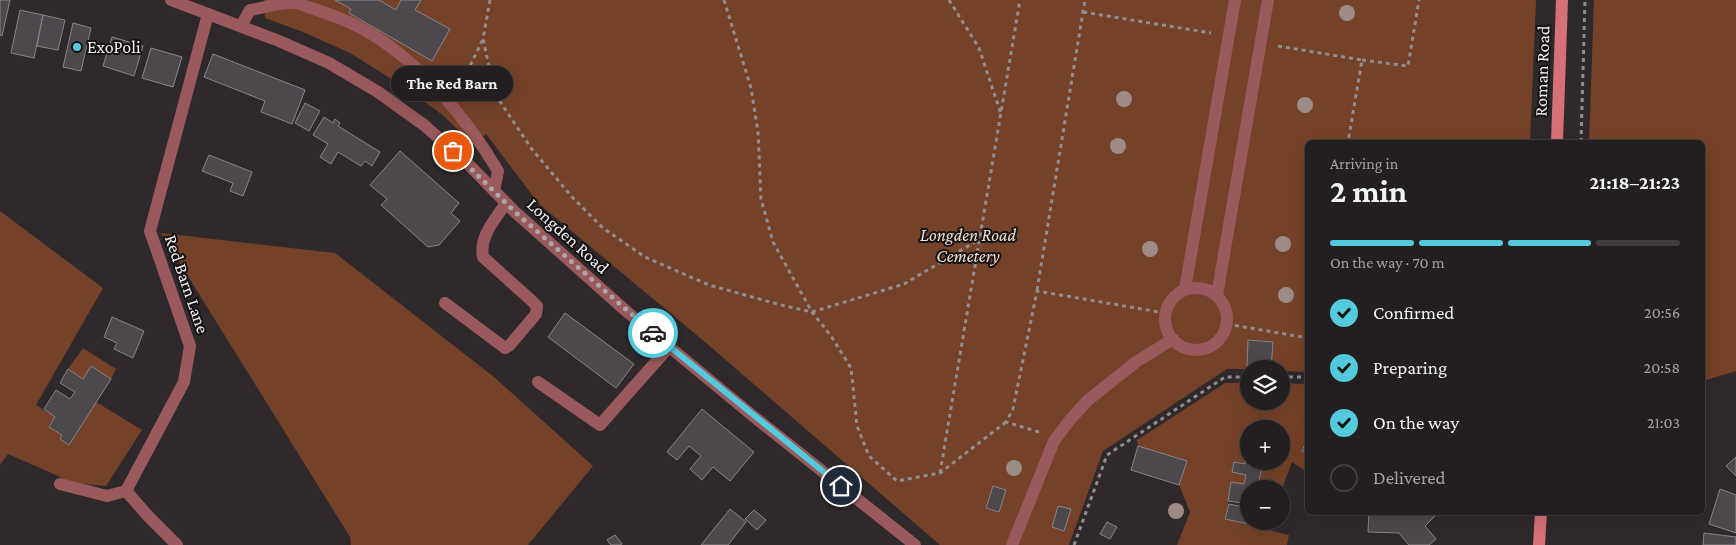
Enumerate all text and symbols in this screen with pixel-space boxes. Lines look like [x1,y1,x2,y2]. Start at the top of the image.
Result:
street label: Roman Road [1530,25,1554,117]
place label: ExoPoli [87,37,141,57]
marker: ExoPoli [71,41,83,53]
callout: The Red Barn [392,66,514,101]
text: The Red Barn [407,75,497,92]
pin [432,130,474,172]
icon: bag [439,137,467,165]
text: Arriving in [1330,155,1398,172]
text: 21:18–21:23 [1589,172,1680,193]
text: 2 min [1330,173,1407,209]
street label: Longden Road [523,194,613,278]
park label: Longden Road Cemetery [920,225,1016,266]
street label: Red Barn Lane [161,232,213,336]
text: On the way · 70 m [1330,254,1444,271]
icon: check [1330,299,1358,327]
text: Confirmed [1373,302,1454,323]
text: 20:56 [1644,304,1680,321]
courier [628,308,678,358]
icon: car [639,319,667,347]
icon: check [1330,354,1358,382]
text: Preparing [1373,357,1447,378]
text: 20:58 [1644,359,1680,376]
map controls [1240,360,1290,530]
button: layers [1240,360,1290,410]
icon: check [1330,409,1358,437]
text: On the way [1373,412,1459,433]
text: 21:03 [1647,414,1680,431]
button: + [1240,420,1290,470]
pin [820,465,862,507]
text: Delivered [1373,467,1446,488]
icon: home [827,472,855,500]
button: − [1240,480,1290,530]

